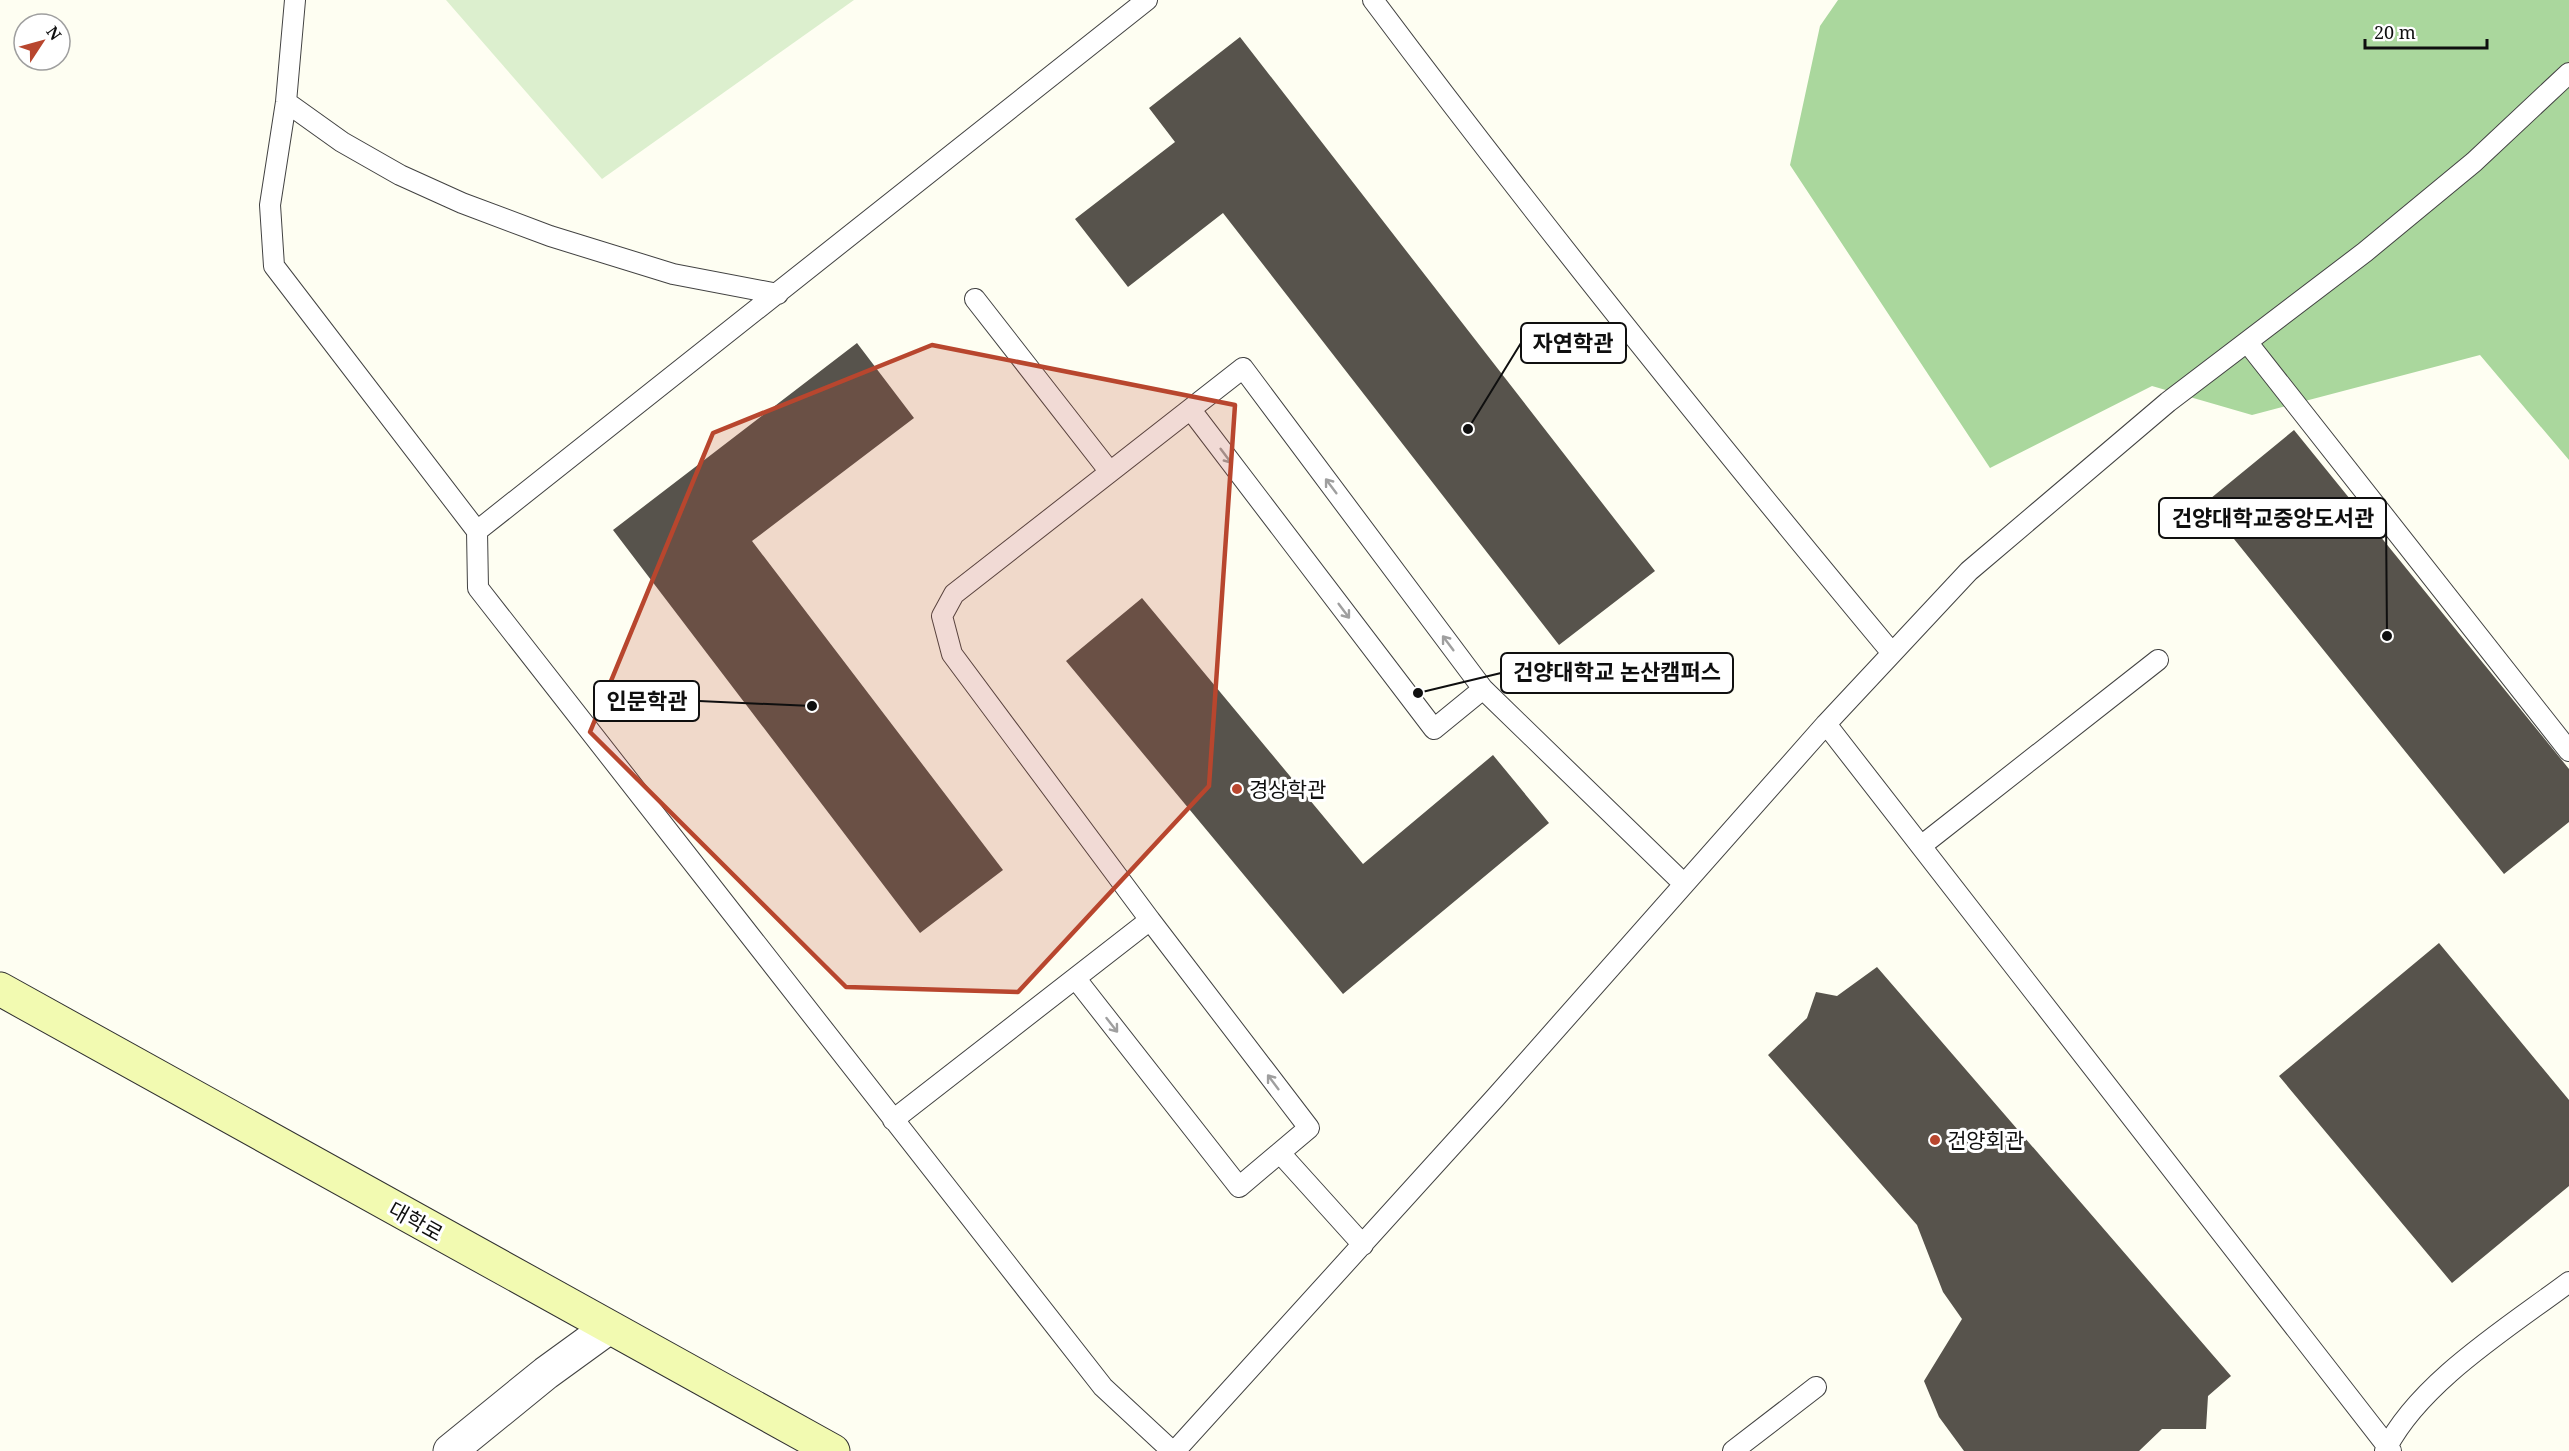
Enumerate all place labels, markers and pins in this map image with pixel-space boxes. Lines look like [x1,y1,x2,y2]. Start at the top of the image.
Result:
callout: 자연학관 [1521,323,1626,363]
callout: 건양대학교중앙도서관 [2159,498,2386,538]
callout: 건양대학교 논산캠퍼스 [1501,653,1733,693]
callout: 인문학관 [594,681,699,721]
place label: 경상학관 [1249,775,1326,803]
marker: 경상학관 [1230,782,1244,796]
place label: 건양회관 [1947,1126,2024,1154]
marker: 건양회관 [1928,1133,1942,1147]

